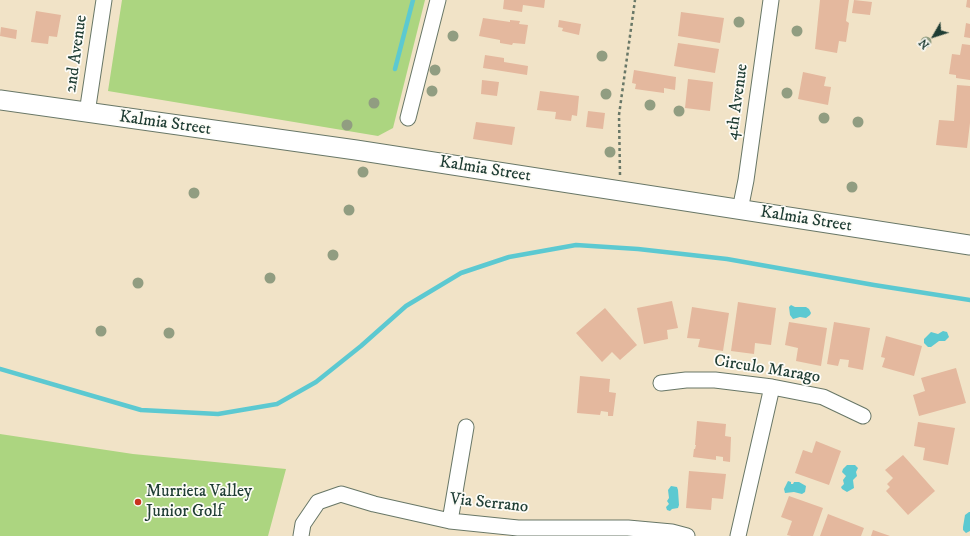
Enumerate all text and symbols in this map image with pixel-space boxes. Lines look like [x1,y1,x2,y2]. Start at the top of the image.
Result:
street label: 2nd Avenue [61,14,93,94]
north arrow [914,16,954,56]
text: N [916,36,933,51]
street label: 4th Avenue [723,63,753,141]
street label: Kalmia Street [118,107,212,141]
street label: Kalmia Street [438,153,532,187]
street label: Kalmia Street [759,203,853,237]
street label: Circulo Marago [712,352,822,388]
place label: Murrieta Valley Junior Golf [146,482,252,522]
street label: Via Serrano [449,490,529,518]
marker: Murrieta Valley Junior Golf [133,497,143,507]

